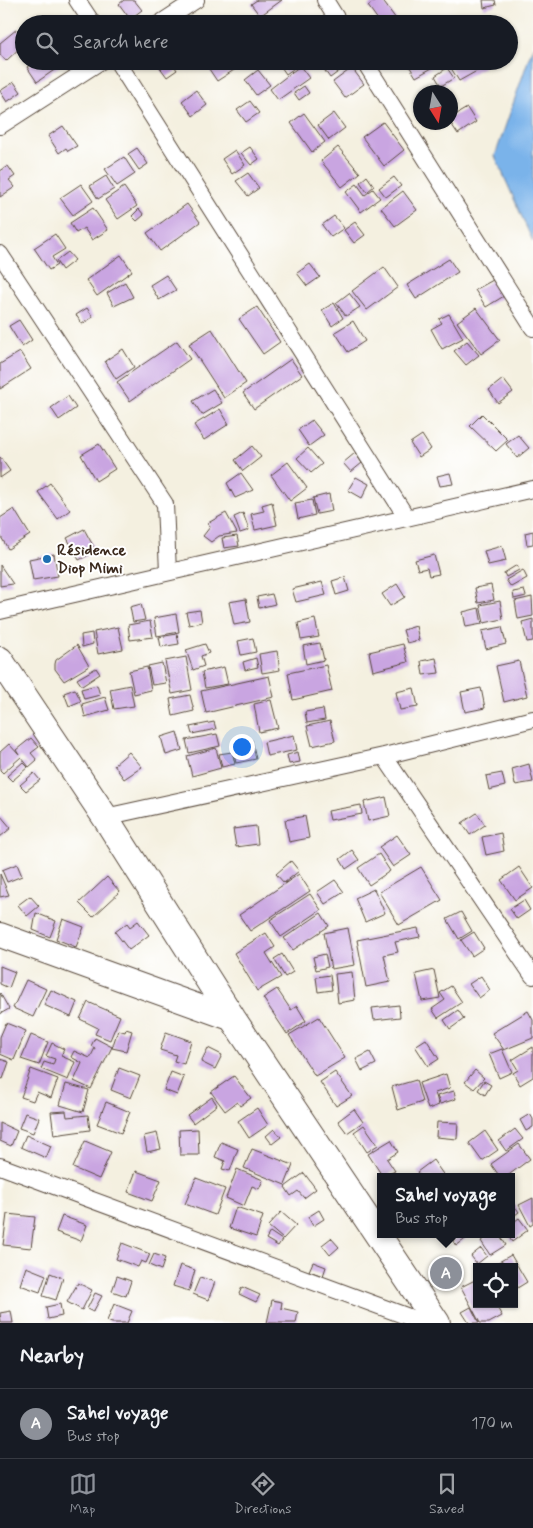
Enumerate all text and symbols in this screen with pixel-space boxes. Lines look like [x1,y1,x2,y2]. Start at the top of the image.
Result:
search box [15,15,518,70]
icon: search [33,29,61,57]
text: Search here [73,30,169,55]
north arrow [413,85,458,130]
place label: Résidence Diop Mimi [57,540,126,579]
marker: Résidence Diop Mimi [41,553,53,565]
your location [229,734,255,760]
popup [377,1173,515,1238]
text: Sahel voyage [395,1183,497,1208]
text: Bus stop [395,1208,448,1229]
pin: A [430,1254,462,1292]
map controls [473,1263,518,1308]
button: locate [473,1263,518,1308]
text: Nearby [20,1342,84,1370]
text: Sahel voyage [67,1401,169,1426]
text: A [31,1413,41,1434]
text: 170 m [471,1413,513,1434]
text: Bus stop [67,1426,120,1447]
tab: Map [69,1470,97,1518]
tab: Directions [234,1470,292,1518]
tab: Saved [429,1470,464,1518]

